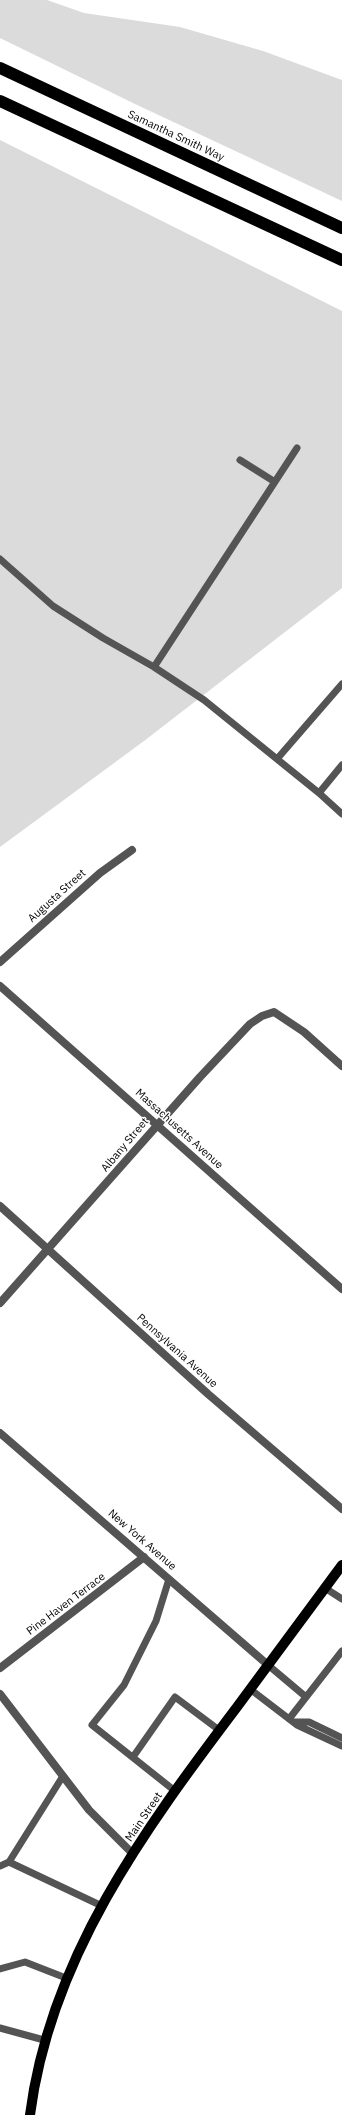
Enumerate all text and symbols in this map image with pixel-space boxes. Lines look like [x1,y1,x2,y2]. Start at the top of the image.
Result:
street label: Samantha Smith Way [126,108,226,164]
street label: Augusta Street [25,867,89,925]
street label: Massachusetts Avenue [133,1086,225,1172]
street label: Albany Street [99,1115,151,1175]
street label: Pennsylvania Avenue [134,1311,220,1391]
street label: New York Avenue [105,1507,179,1573]
street label: Pine Haven Terrace [24,1570,108,1638]
street label: Main Street [123,1790,165,1844]

